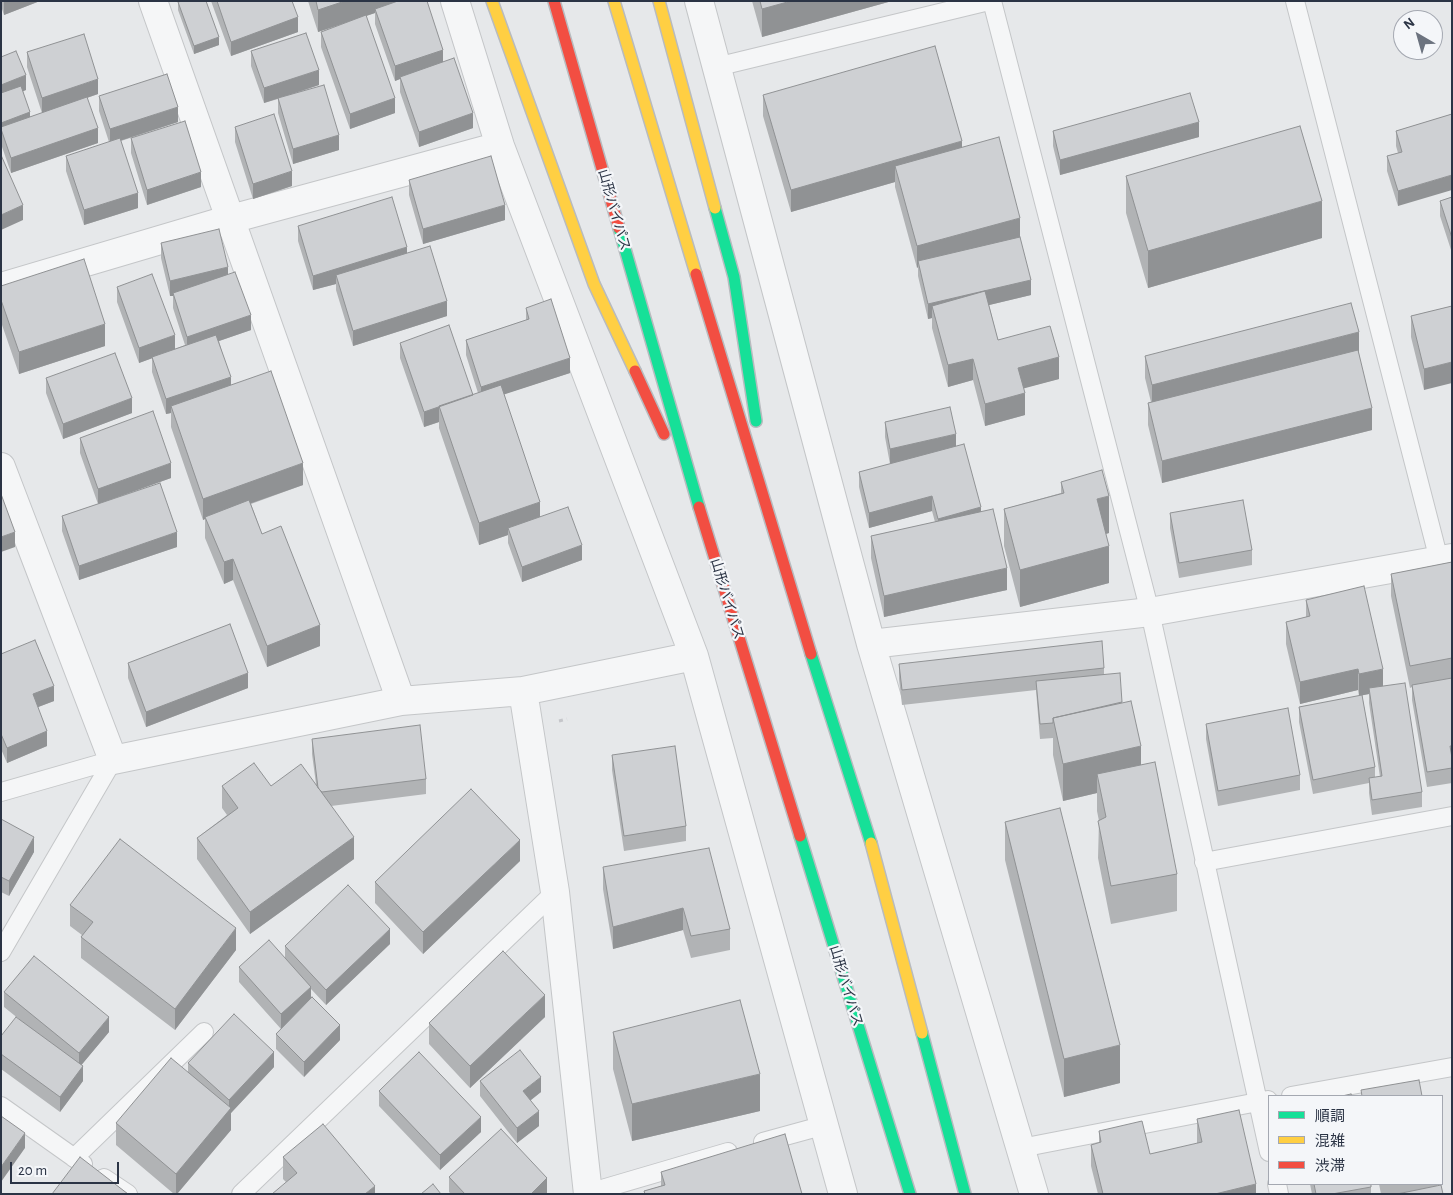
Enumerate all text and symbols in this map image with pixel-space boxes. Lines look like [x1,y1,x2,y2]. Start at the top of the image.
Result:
north arrow [1393,10,1443,60]
text: N [1401,15,1418,32]
street label: 山形バイパス [594,167,634,253]
street label: 山形バイパス [707,556,747,642]
street label: 山形バイパス [826,943,866,1029]
legend [1268,1095,1443,1185]
text: 順調 [1315,1109,1345,1124]
text: 混雑 [1315,1134,1345,1149]
scale bar [12,1152,121,1184]
text: 渋滞 [1315,1159,1345,1174]
text: 20 m [18,1163,47,1178]

